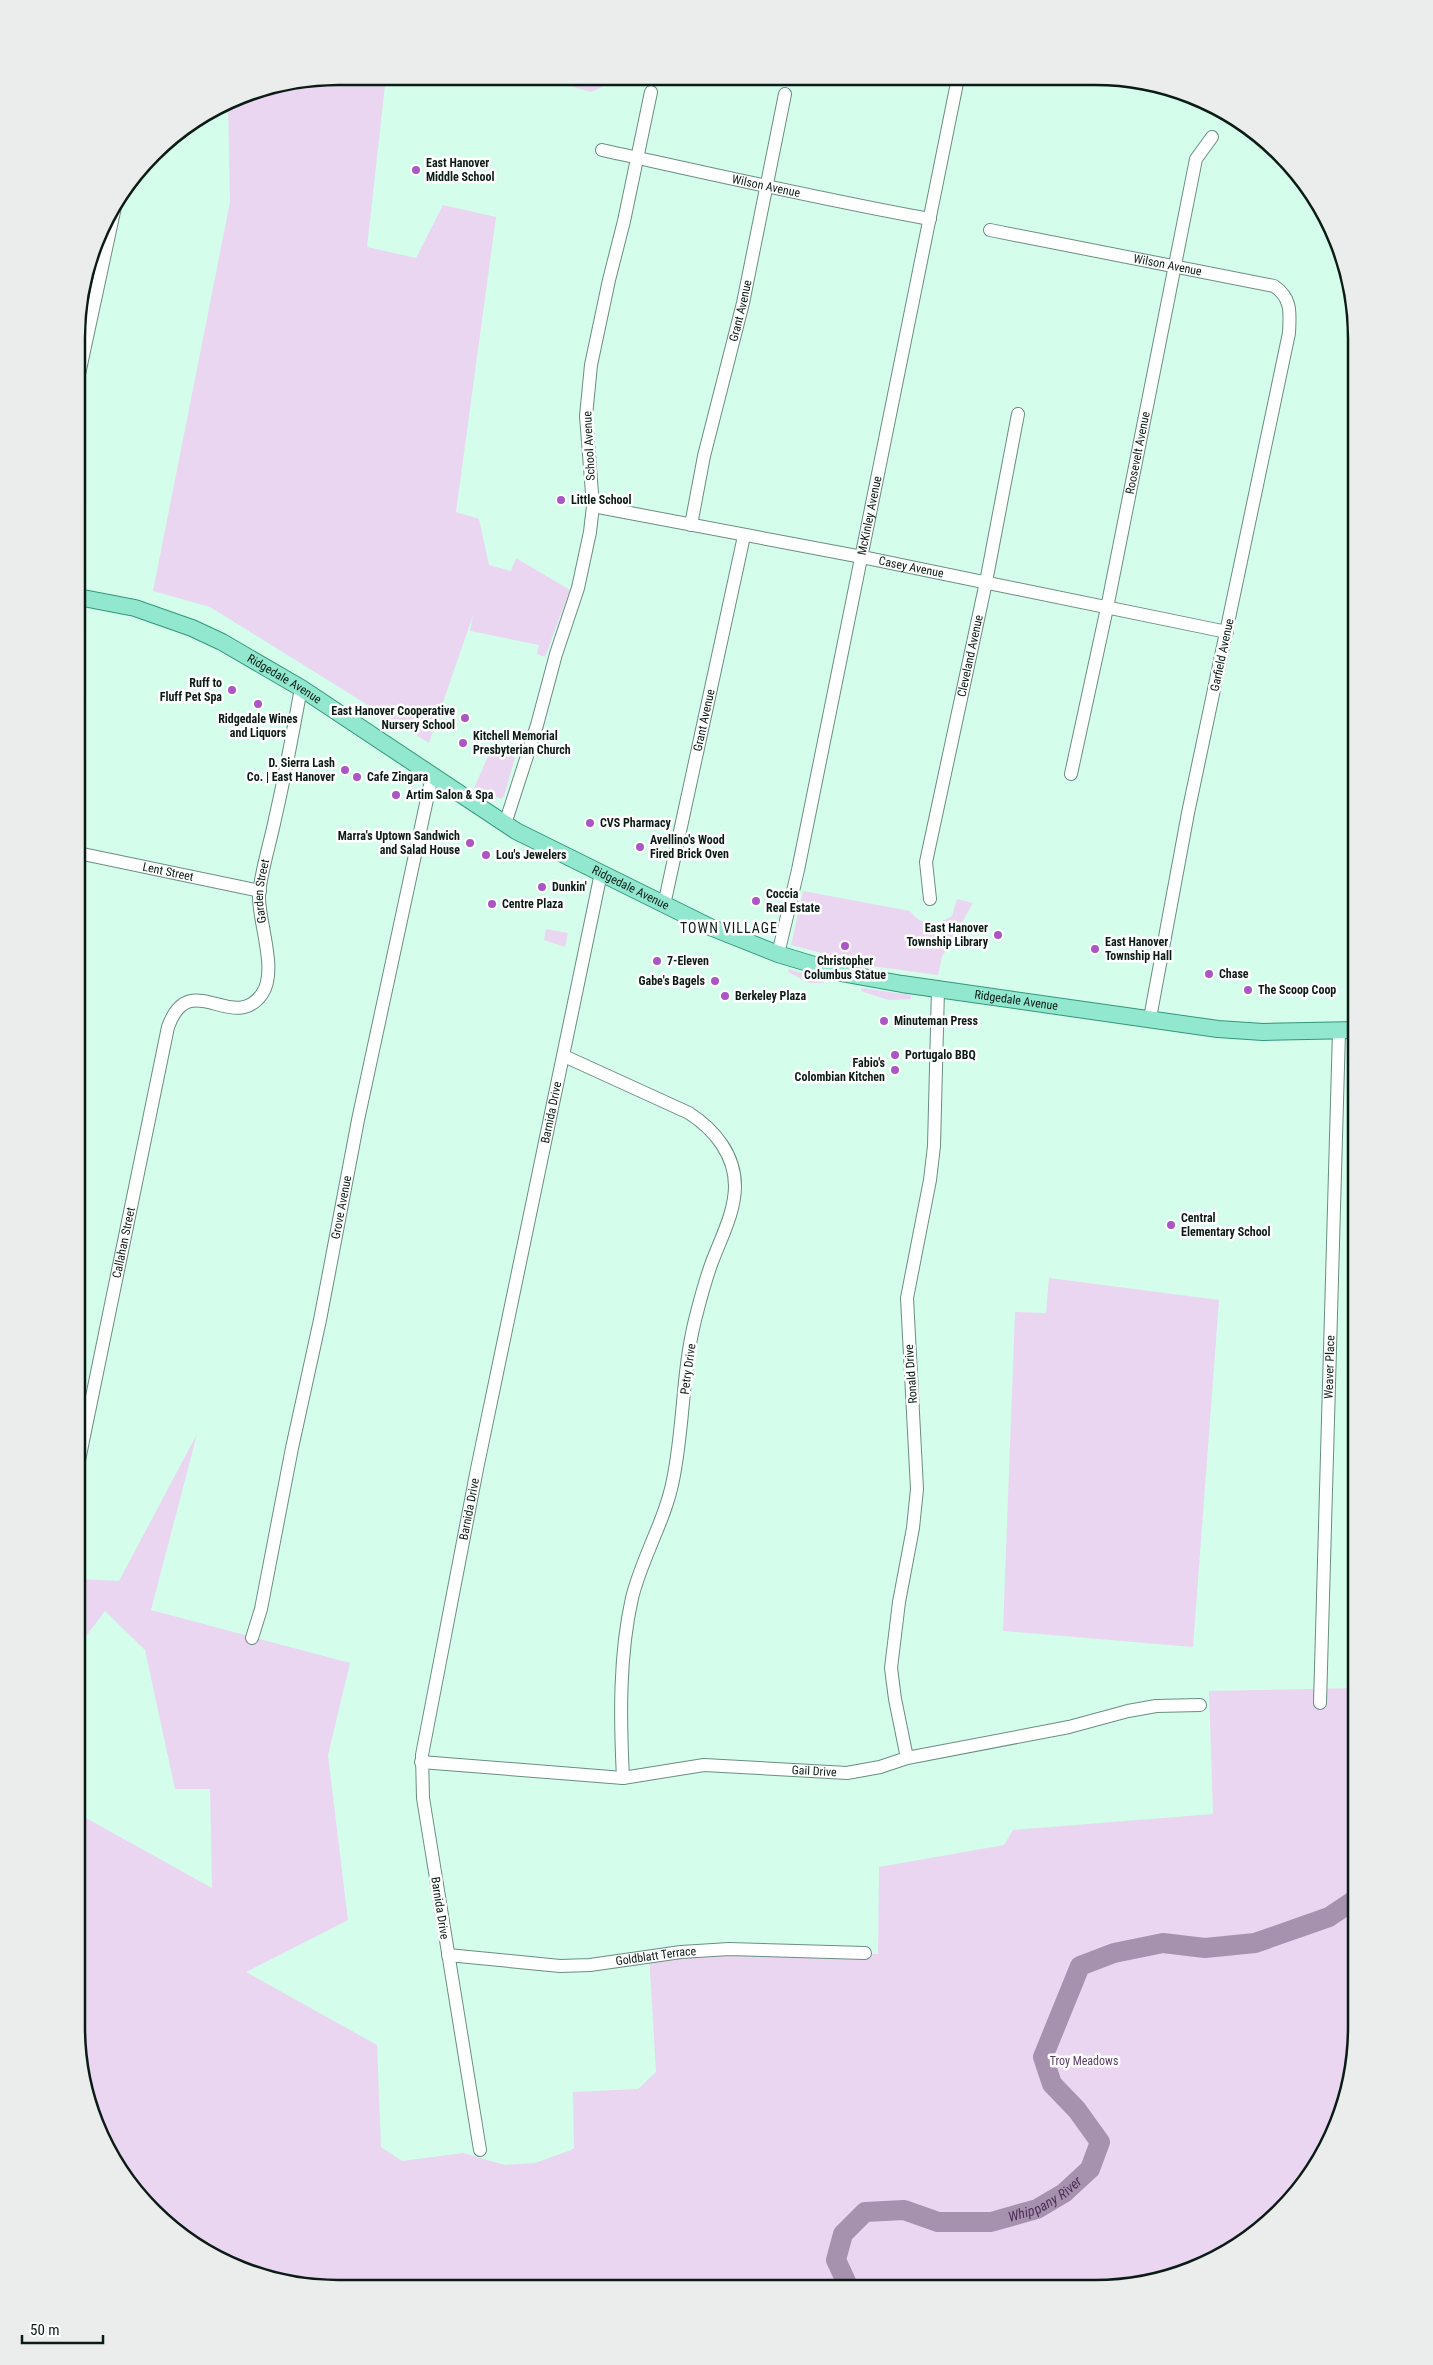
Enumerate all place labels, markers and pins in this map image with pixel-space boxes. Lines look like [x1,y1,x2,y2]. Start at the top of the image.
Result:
place label: East Hanover Middle School [426,156,494,184]
marker: East Hanover Middle School [410,164,422,176]
place label: Little School [571,493,632,507]
marker: Little School [555,494,567,506]
place label: Ruff to Fluff Pet Spa [160,676,222,704]
marker: Ruff to Fluff Pet Spa [226,684,238,696]
marker: Ridgedale Wines and Liquors [252,698,264,710]
place label: East Hanover Cooperative Nursery School [331,704,455,732]
place label: Ridgedale Wines and Liquors [218,712,298,740]
marker: East Hanover Cooperative Nursery School [459,712,471,724]
place label: Kitchell Memorial Presbyterian Church [473,729,571,757]
marker: Kitchell Memorial Presbyterian Church [457,737,469,749]
place label: D. Sierra Lash Co. | East Hanover [247,756,335,784]
marker: D. Sierra Lash Co. | East Hanover [339,764,351,776]
place label: Cafe Zingara [367,770,429,784]
marker: Cafe Zingara [351,771,363,783]
place label: Artim Salon & Spa [406,788,494,802]
marker: Artim Salon & Spa [390,789,402,801]
place label: CVS Pharmacy [600,816,671,830]
marker: CVS Pharmacy [584,817,596,829]
place label: Marra's Uptown Sandwich and Salad House [338,829,460,857]
place label: Avellino's Wood Fired Brick Oven [650,833,729,861]
marker: Marra's Uptown Sandwich and Salad House [464,837,476,849]
marker: Avellino's Wood Fired Brick Oven [634,841,646,853]
place label: Lou's Jewelers [496,848,567,862]
marker: Lou's Jewelers [480,849,492,861]
place label: Dunkin' [552,880,587,894]
marker: Dunkin' [536,881,548,893]
place label: Coccia Real Estate [766,887,820,915]
marker: Coccia Real Estate [750,895,762,907]
place label: Centre Plaza [502,897,563,911]
marker: Centre Plaza [486,898,498,910]
place label: East Hanover Township Library [907,921,989,949]
marker: East Hanover Township Library [992,929,1004,941]
place label: East Hanover Township Hall [1105,935,1172,963]
marker: Christopher Columbus Statue [839,940,851,952]
marker: East Hanover Township Hall [1089,943,1101,955]
place label: 7-Eleven [667,954,709,968]
place label: Christopher Columbus Statue [804,954,886,982]
marker: 7-Eleven [651,955,663,967]
place label: Chase [1219,967,1249,981]
marker: Chase [1203,968,1215,980]
place label: Gabe's Bagels [638,974,706,988]
marker: Gabe's Bagels [709,975,721,987]
place label: The Scoop Coop [1258,983,1336,997]
marker: The Scoop Coop [1242,984,1254,996]
place label: Berkeley Plaza [735,989,807,1003]
marker: Berkeley Plaza [719,990,731,1002]
place label: Minuteman Press [894,1014,978,1028]
marker: Minuteman Press [878,1015,890,1027]
place label: Portugalo BBQ [905,1048,976,1062]
marker: Portugalo BBQ [889,1049,901,1061]
place label: Fabio's Colombian Kitchen [795,1056,886,1084]
marker: Fabio's Colombian Kitchen [889,1064,901,1076]
place label: Central Elementary School [1181,1211,1271,1239]
marker: Central Elementary School [1165,1219,1177,1231]

